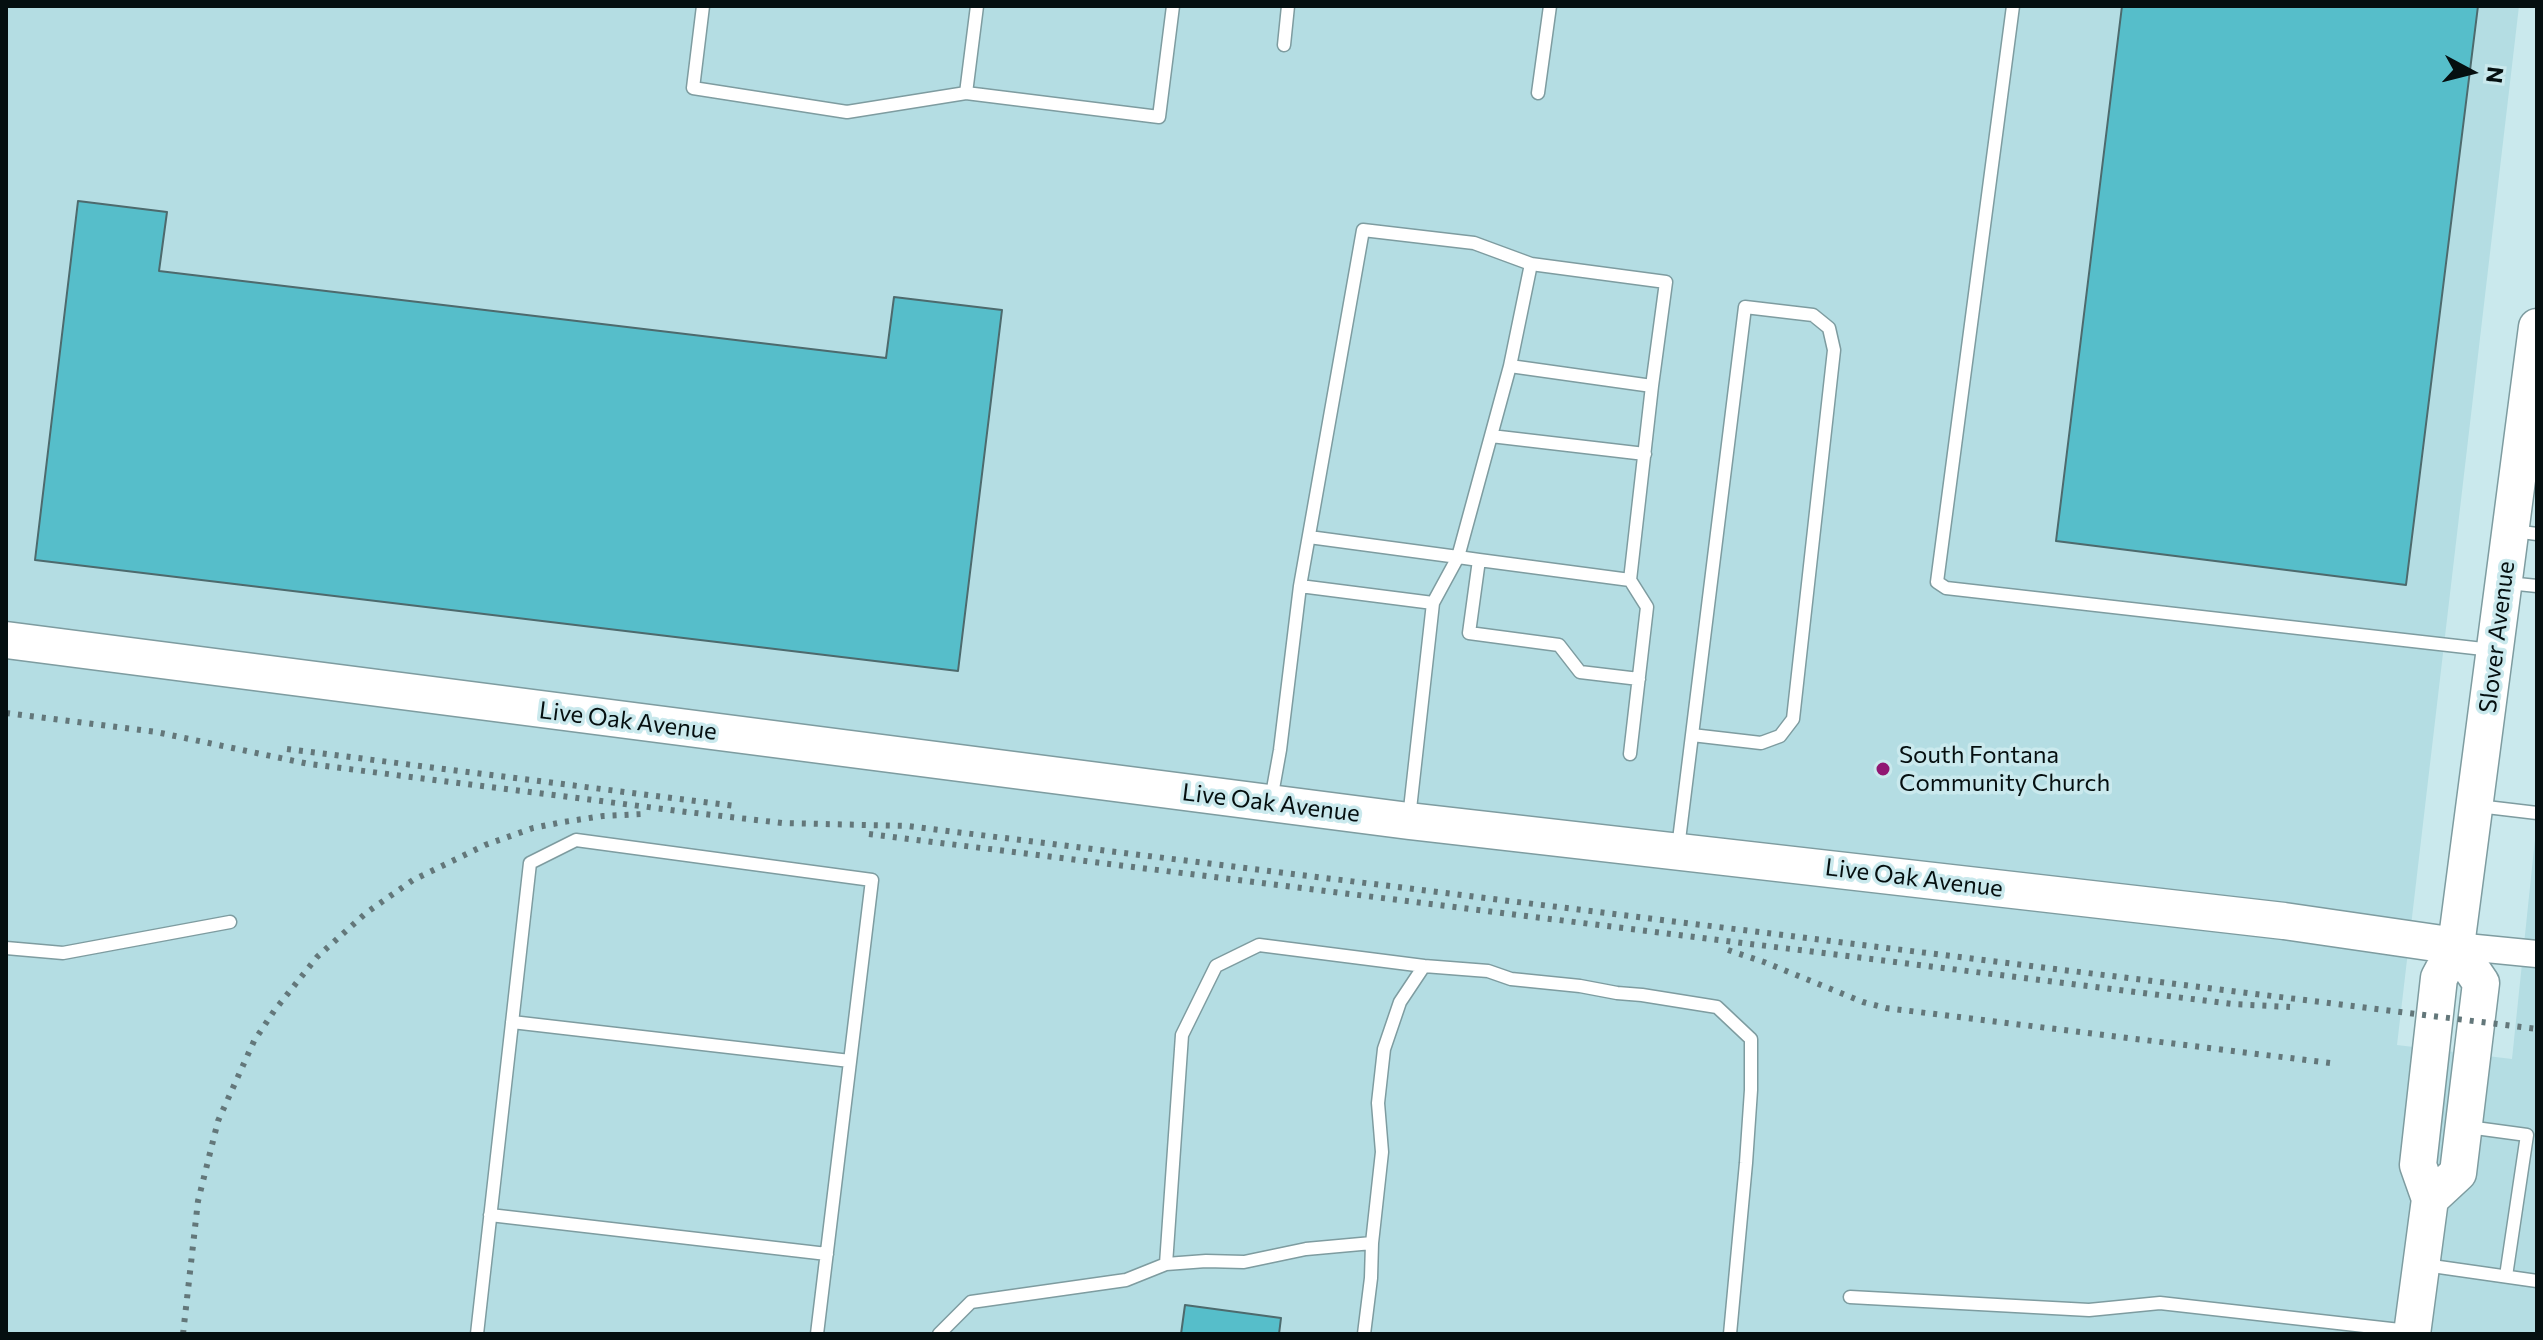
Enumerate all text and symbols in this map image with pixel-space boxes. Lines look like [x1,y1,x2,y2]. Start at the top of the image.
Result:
north arrow [2431,32,2511,112]
text: N [2481,65,2510,85]
street label: Slover Avenue [2473,559,2521,715]
street label: Live Oak Avenue [538,696,718,746]
place label: South Fontana Community Church [1899,741,2110,797]
marker: South Fontana Community Church [1874,760,1892,778]
street label: Live Oak Avenue [1181,778,1361,828]
street label: Live Oak Avenue [1824,853,2004,903]

